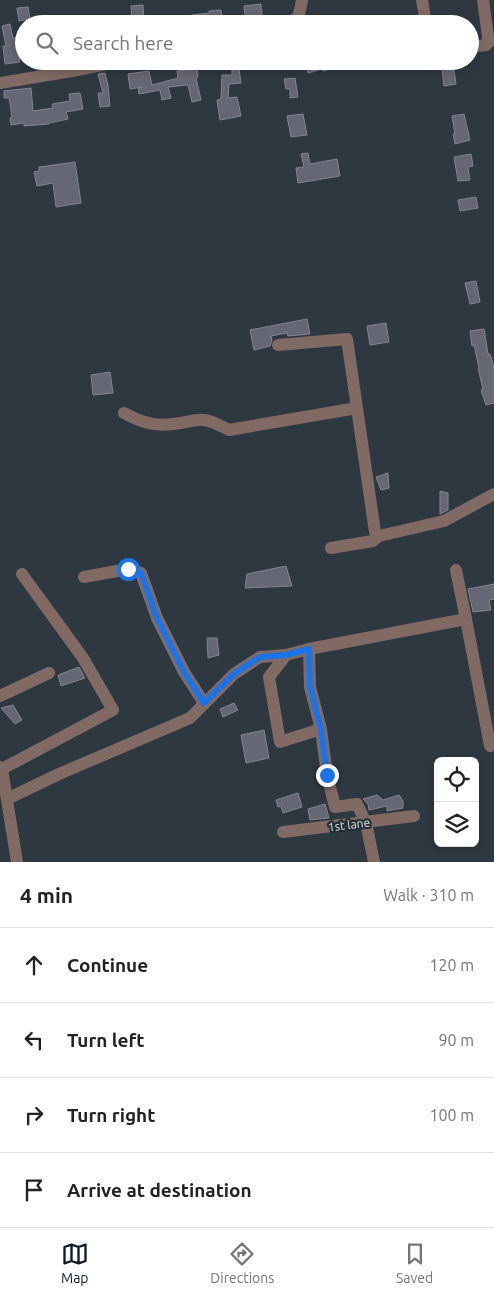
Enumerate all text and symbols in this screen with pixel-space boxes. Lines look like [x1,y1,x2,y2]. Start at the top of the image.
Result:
search box [15,15,479,70]
icon: search [33,29,61,57]
text: Search here [73,32,173,54]
route start [117,558,140,581]
map controls [434,757,479,847]
button: locate [434,757,479,802]
route end [316,764,339,787]
button: layers [434,802,479,847]
street label: 1st lane [327,815,371,834]
text: 4 min [20,883,73,907]
text: Walk · 310 m [383,886,474,904]
icon: ahead [20,951,48,979]
text: Continue [67,954,148,976]
text: 120 m [429,956,474,974]
icon: left [20,1026,48,1054]
text: Turn left [67,1029,145,1051]
text: 90 m [438,1031,474,1049]
icon: right [20,1101,48,1129]
text: Turn right [67,1104,155,1126]
text: 100 m [429,1106,474,1124]
icon: arrive [20,1176,48,1204]
text: Arrive at destination [67,1179,252,1201]
tab: Map [61,1240,89,1286]
tab: Directions [210,1240,274,1286]
tab: Saved [396,1240,433,1286]

